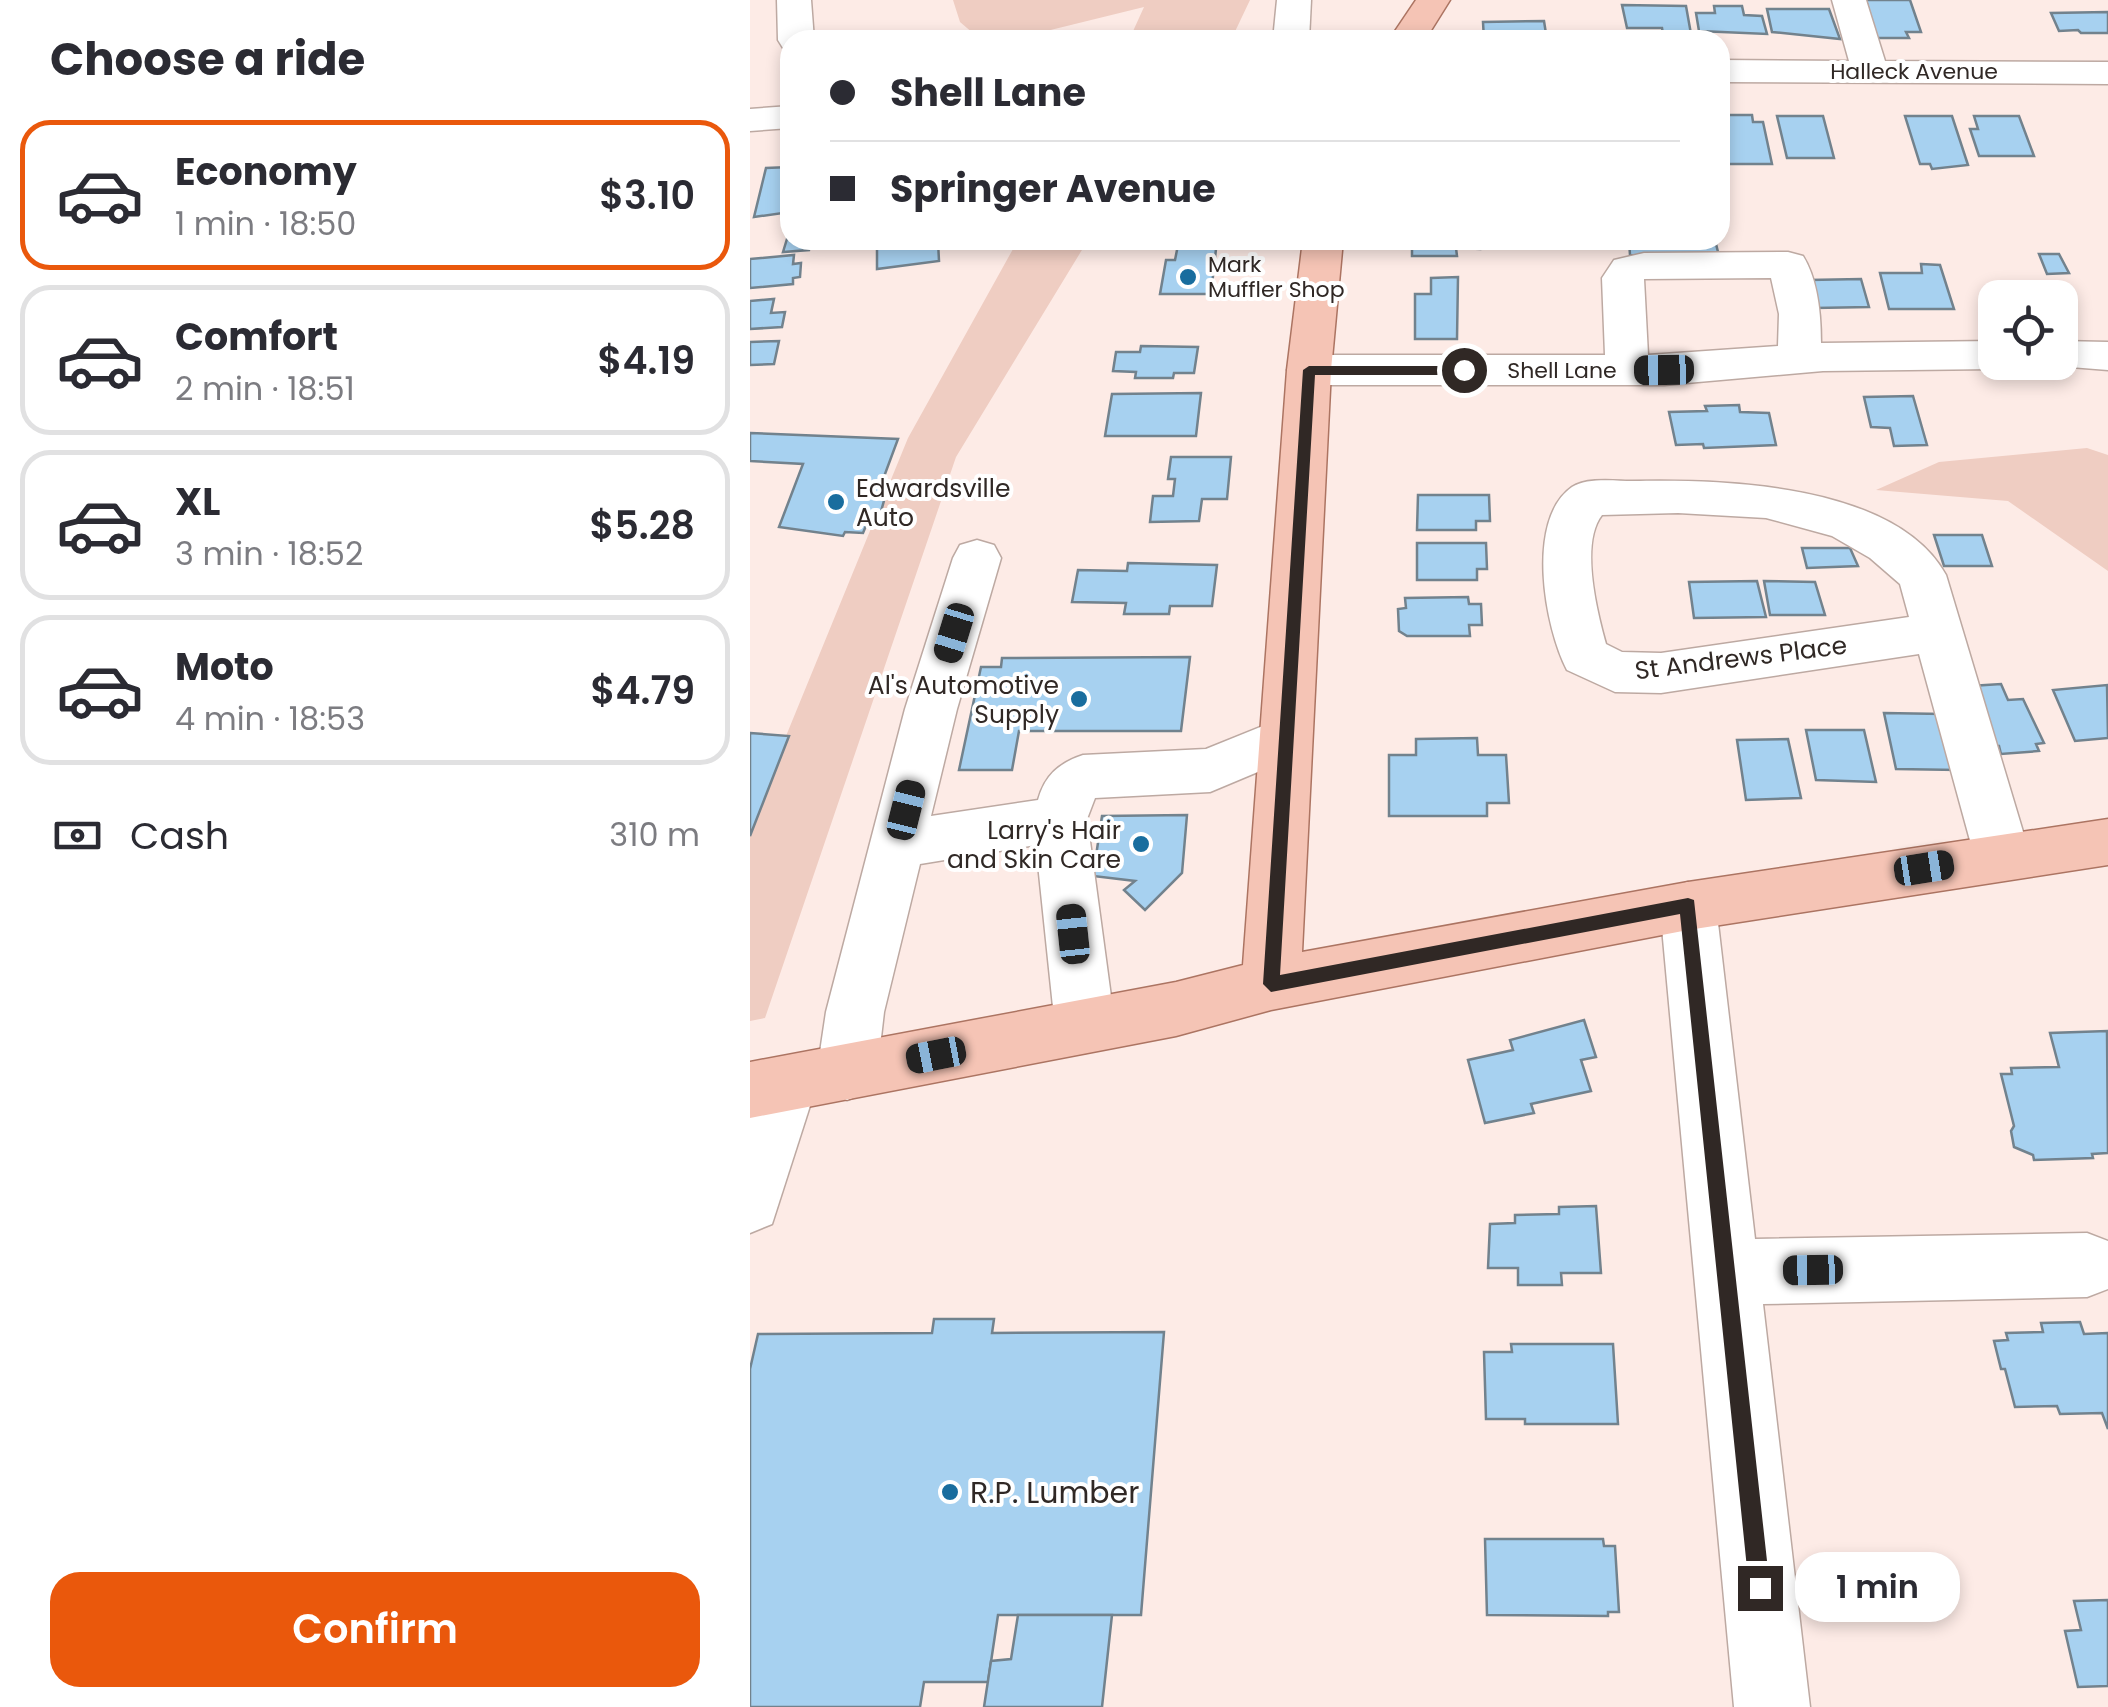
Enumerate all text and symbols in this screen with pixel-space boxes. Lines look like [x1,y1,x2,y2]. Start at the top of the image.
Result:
text: Choose a ride [50,28,365,91]
street label: Halleck Avenue [1830,56,1998,87]
text: Shell Lane [890,66,1086,119]
text: Economy [175,145,357,198]
icon: car [55,150,145,240]
text: Springer Avenue [890,162,1216,215]
text: $3.10 [599,169,695,222]
text: 1 min · 18:50 [175,201,356,246]
place label: Mark Muffler Shop [1208,249,1345,305]
marker: Mark Muffler Shop [1177,266,1199,288]
map controls [1978,280,2078,380]
button: locate [1978,280,2078,380]
text: Comfort [175,310,338,363]
icon: car [55,315,145,405]
text: $4.19 [598,334,695,387]
route start [1442,348,1487,393]
car [1634,354,1694,386]
street label: Shell Lane [1507,355,1617,386]
text: 2 min · 18:51 [175,366,355,411]
place label: Edwardsville Auto [856,471,1010,535]
text: XL [175,475,220,528]
icon: car [55,480,145,570]
marker: Edwardsville Auto [825,491,847,513]
text: $5.28 [590,499,695,552]
text: 3 min · 18:52 [175,531,363,576]
car [931,600,977,666]
street label: St Andrews Place [1633,628,1849,688]
text: Moto [175,640,274,693]
icon: car [55,645,145,735]
text: $4.79 [591,664,695,717]
place label: Al's Automotive Supply [868,668,1059,732]
marker: Al's Automotive Supply [1068,688,1090,710]
text: 4 min · 18:53 [175,696,365,741]
car [884,777,928,843]
icon: cash [50,808,105,863]
text: Cash [130,809,229,862]
text: 310 m [609,812,700,857]
place label: Larry's Hair and Skin Care [947,813,1121,877]
marker: Larry's Hair and Skin Care [1130,833,1152,855]
car [1892,848,1956,888]
car [1055,903,1091,965]
car [904,1035,968,1075]
car [1783,1254,1843,1286]
place label: R.P. Lumber [970,1471,1139,1514]
marker: R.P. Lumber [939,1481,961,1503]
callout: 1 min [1795,1553,1960,1623]
text: 1 min [1836,1564,1919,1609]
route end [1738,1566,1783,1611]
button: Confirm [50,1572,700,1687]

